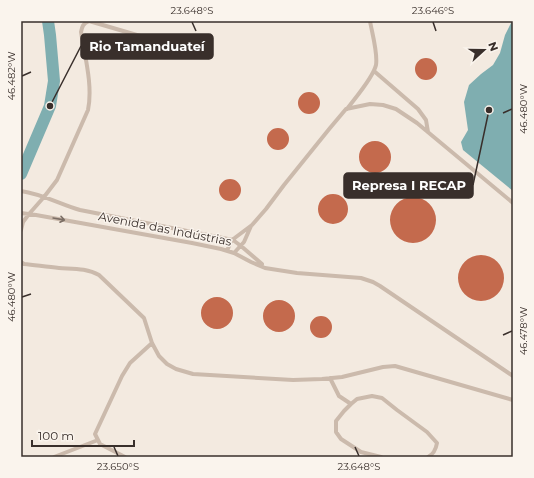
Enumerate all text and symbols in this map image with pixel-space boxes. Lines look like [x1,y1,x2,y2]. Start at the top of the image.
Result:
text: 23.648°S [170,4,214,17]
text: 23.646°S [412,4,454,17]
north arrow [464,30,504,70]
callout: Rio Tamanduateí [81,34,213,59]
text: Rio Tamanduateí [89,38,206,54]
text: N [485,40,501,53]
text: 46.482°W [5,51,18,101]
text: 46.480°W [517,84,530,134]
callout: Represa I RECAP [344,173,473,198]
text: Represa I RECAP [352,177,466,193]
street label: Avenida das Indústrias [97,208,233,249]
one-way arrow [53,215,66,223]
text: 46.480°W [5,272,18,322]
text: 46.478°W [517,307,530,355]
scale bar [32,422,134,448]
text: 100 m [38,428,74,443]
text: 23.650°S [97,460,139,473]
text: 23.648°S [337,460,381,473]

